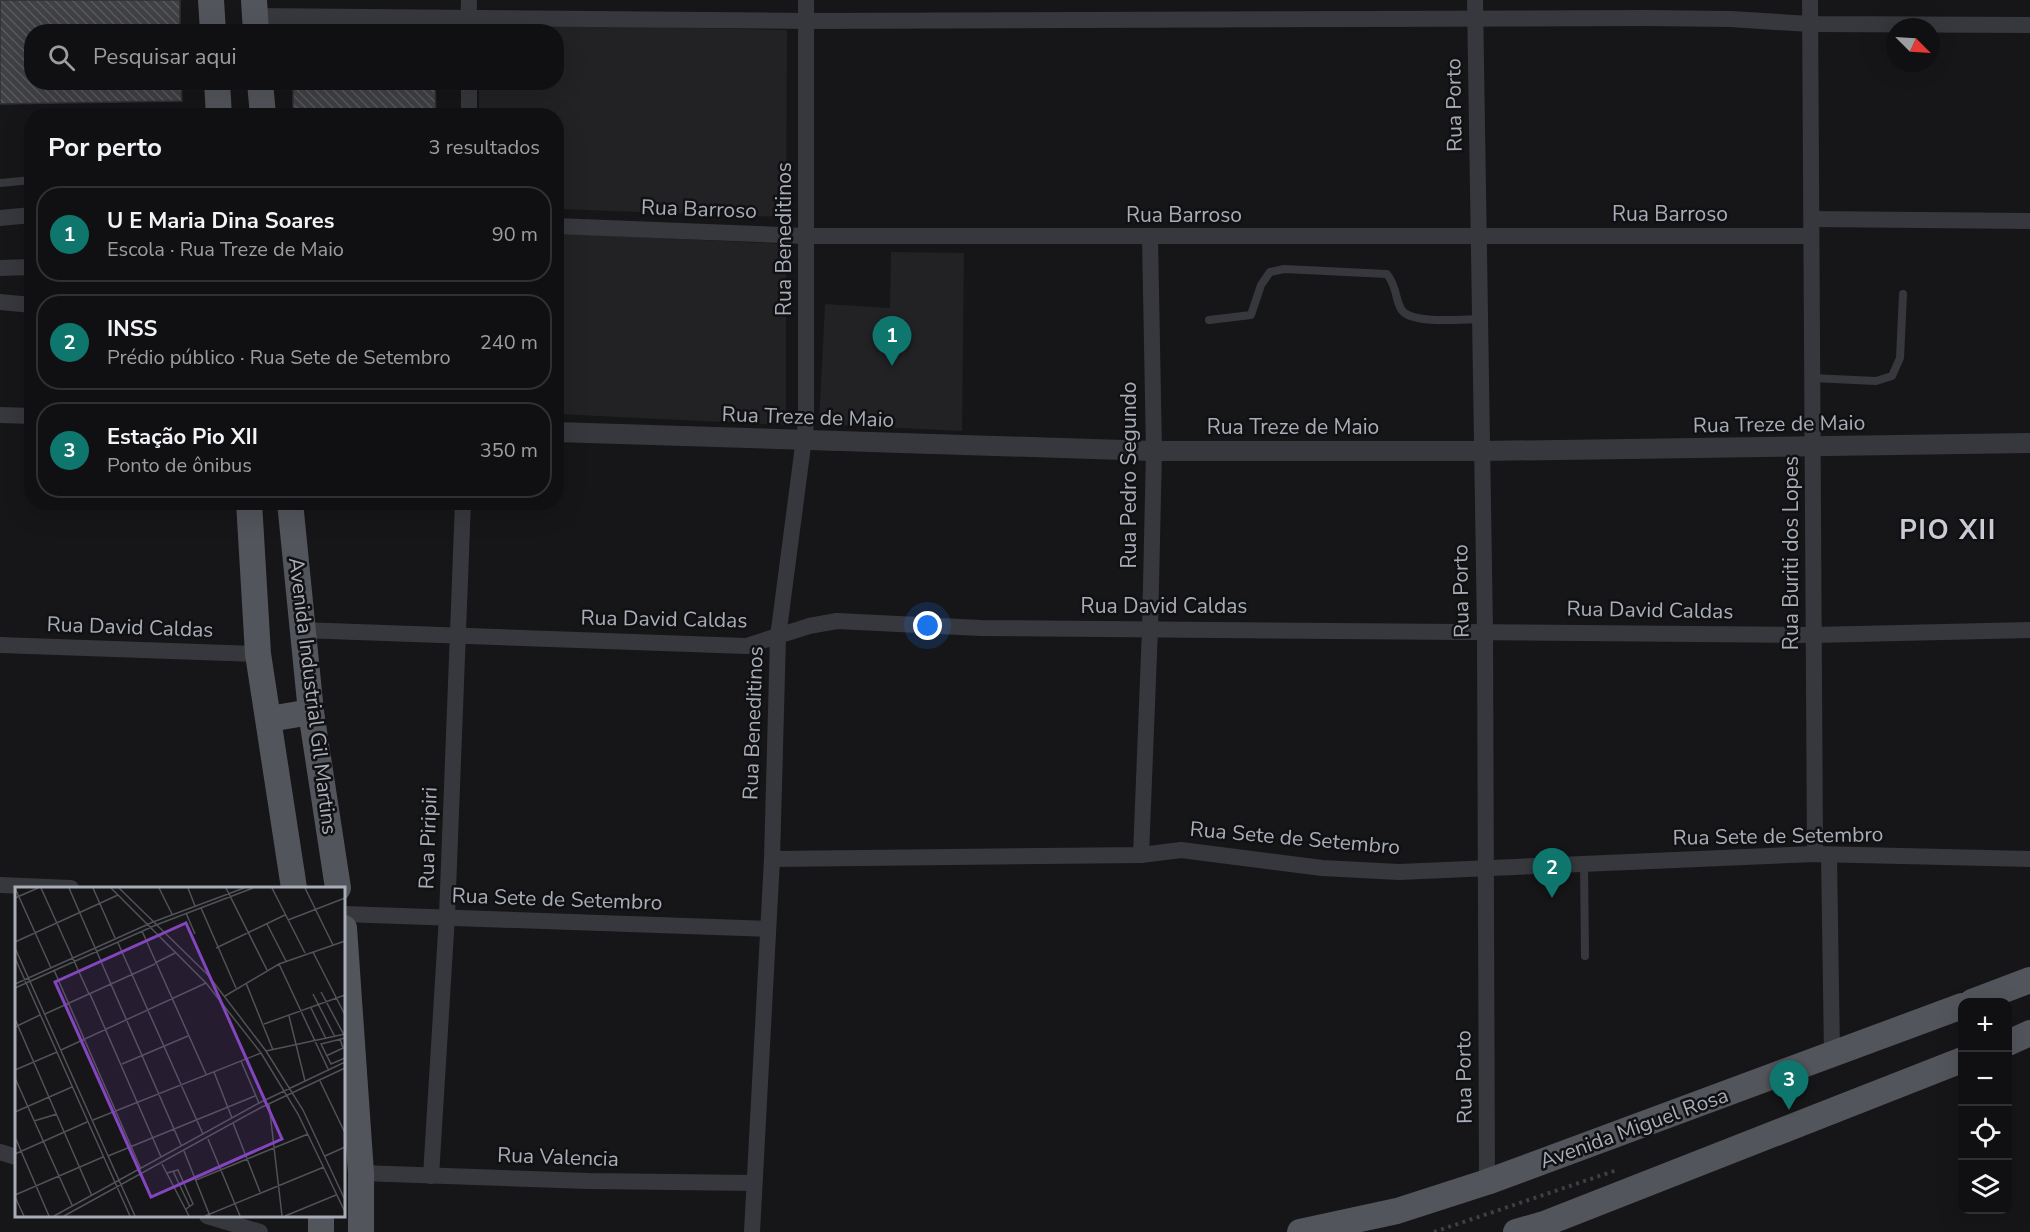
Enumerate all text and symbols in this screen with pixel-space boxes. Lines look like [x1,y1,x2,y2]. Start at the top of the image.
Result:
north arrow [1886,18,1940,72]
search box [24,24,564,90]
icon: search [45,41,78,74]
text: Pesquisar aqui [93,42,237,72]
street label: Rua Porto [1439,58,1469,152]
text: Por perto [48,130,162,165]
text: 3 resultados [429,134,540,161]
street label: Rua Beneditinos [770,162,798,316]
street label: Rua Barroso [641,193,757,225]
street label: Rua Barroso [1612,200,1728,228]
street label: Rua Barroso [1126,201,1242,229]
text: U E Maria Dina Soares [107,206,335,236]
text: 1 [64,221,76,248]
text: 90 m [492,221,538,248]
text: Escola · Rua Treze de Maio [107,236,344,263]
text: INSS [107,314,157,344]
pin: 1 [872,316,912,366]
text: 2 [64,329,76,356]
text: 240 m [480,329,538,356]
text: Prédio público · Rua Sete de Setembro [107,344,451,371]
street label: Rua Pedro Segundo [1115,381,1143,569]
street label: Rua Treze de Maio [721,400,895,434]
street label: Rua Treze de Maio [1693,408,1865,440]
street label: Rua Treze de Maio [1207,413,1379,441]
text: Estação Pio XII [107,422,258,452]
text: 3 [64,437,76,464]
text: 350 m [480,437,538,464]
text: Ponto de ônibus [107,452,252,479]
street label: Rua Buriti dos Lopes [1777,456,1805,650]
district label: PIO XII [1899,512,1997,549]
street label: Rua Porto [1446,544,1476,638]
street label: Avenida Industrial Gil Martins [282,556,344,836]
street label: Rua David Caldas [1081,592,1247,620]
street label: Rua David Caldas [1566,595,1734,625]
street label: Rua David Caldas [580,604,748,634]
street label: Rua David Caldas [46,610,214,644]
your location [913,611,942,640]
street label: Rua Beneditinos [736,646,770,800]
street label: Rua Piripiri [412,786,444,890]
street label: Rua Sete de Setembro [1189,815,1401,861]
street label: Rua Sete de Setembro [1672,820,1884,852]
pin: 2 [1532,848,1572,898]
street label: Rua Sete de Setembro [451,881,663,917]
inset map [15,887,345,1217]
map controls [1958,998,2012,1214]
button: + [1958,998,2012,1052]
street label: Rua Porto [1449,1030,1479,1124]
button: − [1958,1052,2012,1106]
pin: 3 [1770,1060,1808,1110]
street label: Avenida Miguel Rosa [1536,1081,1732,1175]
button: locate [1958,1106,2012,1160]
street label: Rua Valencia [497,1141,619,1173]
button: layers [1958,1160,2012,1214]

